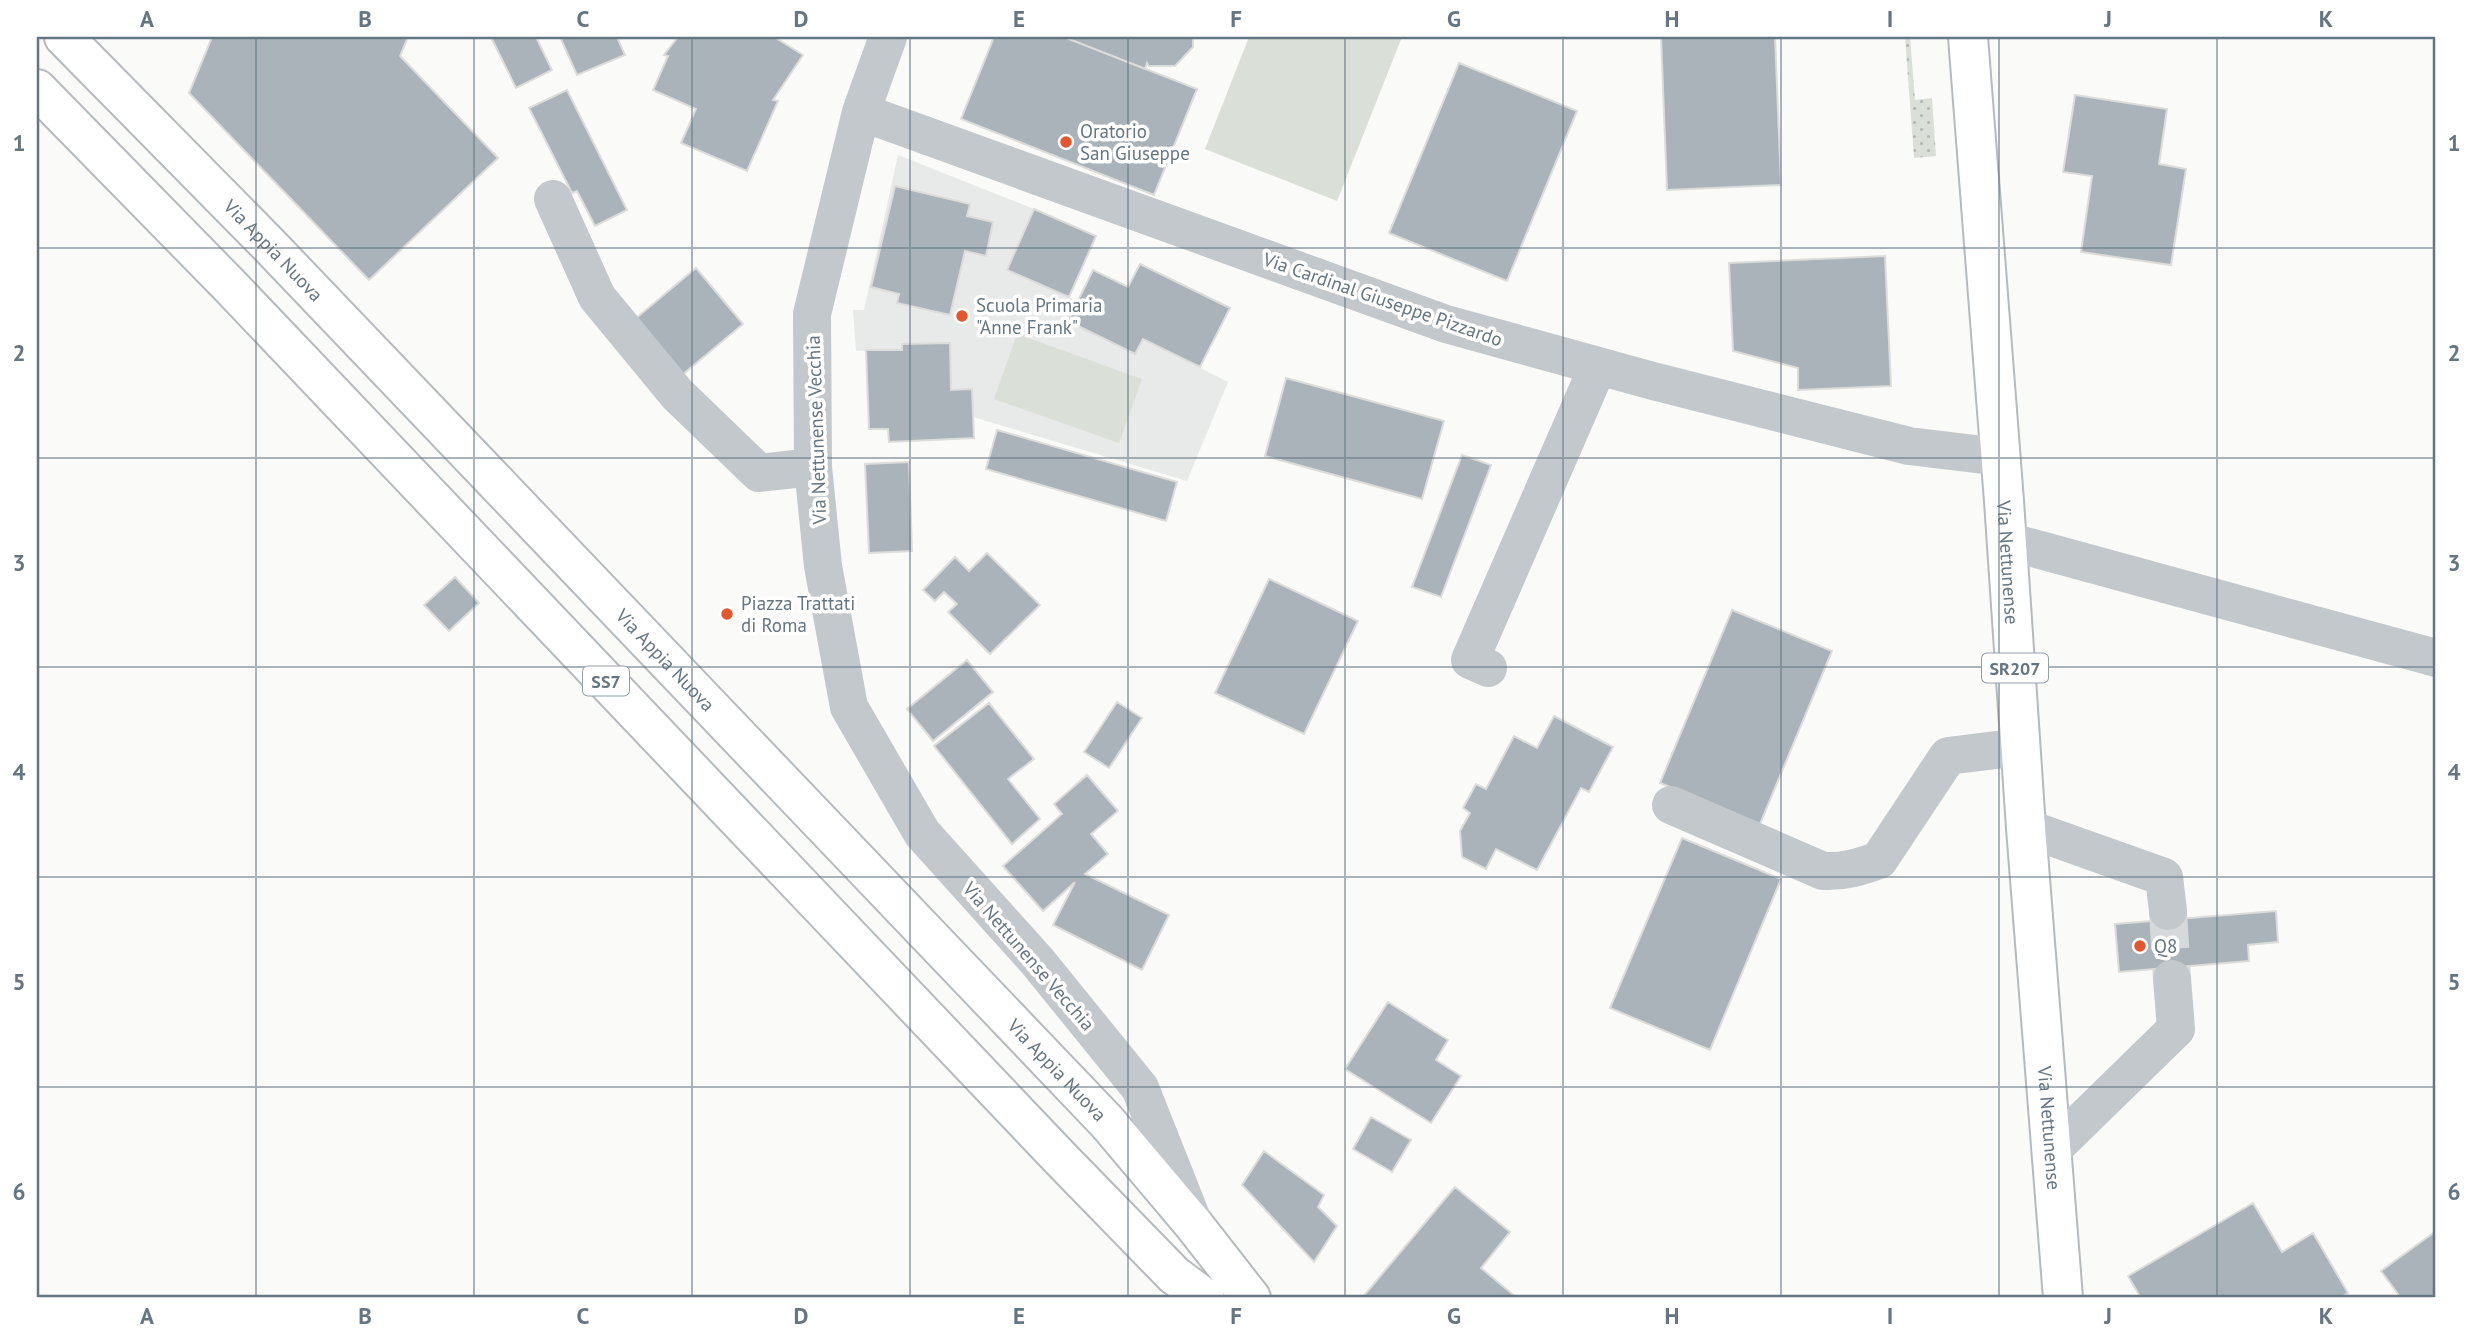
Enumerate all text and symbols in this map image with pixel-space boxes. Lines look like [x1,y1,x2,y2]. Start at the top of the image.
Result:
text: A [140,4,154,33]
text: B [358,4,372,33]
text: C [577,4,590,33]
text: D [794,4,808,33]
text: E [1013,4,1025,33]
text: F [1230,4,1242,33]
text: G [1447,4,1461,33]
text: H [1665,4,1679,33]
text: I [1887,4,1893,33]
text: J [2103,4,2112,33]
text: K [2319,4,2333,33]
place label: Oratorio San Giuseppe [1080,119,1190,165]
text: 1 [12,128,26,157]
text: 1 [2447,128,2461,157]
marker: Oratorio San Giuseppe [1058,134,1074,150]
street label: Via Appia Nuova [218,194,328,306]
street label: Via Cardinal Giuseppe Pizzardo [1259,246,1506,351]
place label: Scuola Primaria "Anne Frank" [976,293,1102,339]
marker: Scuola Primaria "Anne Frank" [954,308,970,324]
street label: Via Nettunense Vecchia [801,335,831,526]
text: 2 [12,338,26,367]
text: 2 [2447,338,2461,367]
street label: Via Nettunense [1992,499,2024,625]
text: 3 [12,548,26,577]
text: 3 [2447,548,2461,577]
place label: Piazza Trattati di Roma [741,591,855,637]
street label: Via Appia Nuova [610,603,720,716]
marker: Piazza Trattati di Roma [719,606,735,622]
road number: SR207 [1982,654,2048,682]
road number: SS7 [583,666,629,696]
text: 4 [12,757,26,786]
text: 4 [2447,757,2461,786]
street label: Via Nettunense Vecchia [957,876,1100,1035]
place label: Q8 [2154,934,2177,958]
marker: Q8 [2132,938,2148,954]
text: 5 [12,967,26,996]
text: 5 [2447,967,2461,996]
street label: Via Appia Nuova [1002,1013,1112,1126]
street label: Via Nettunense [2033,1064,2066,1191]
text: 6 [12,1177,26,1206]
text: 6 [2447,1177,2461,1206]
text: A [140,1301,154,1330]
text: B [358,1301,372,1330]
text: C [577,1301,590,1330]
text: D [794,1301,808,1330]
text: E [1013,1301,1025,1330]
text: F [1230,1301,1242,1330]
text: G [1447,1301,1461,1330]
text: H [1665,1301,1679,1330]
text: I [1887,1301,1893,1330]
text: J [2103,1301,2112,1330]
text: K [2319,1301,2333,1330]

